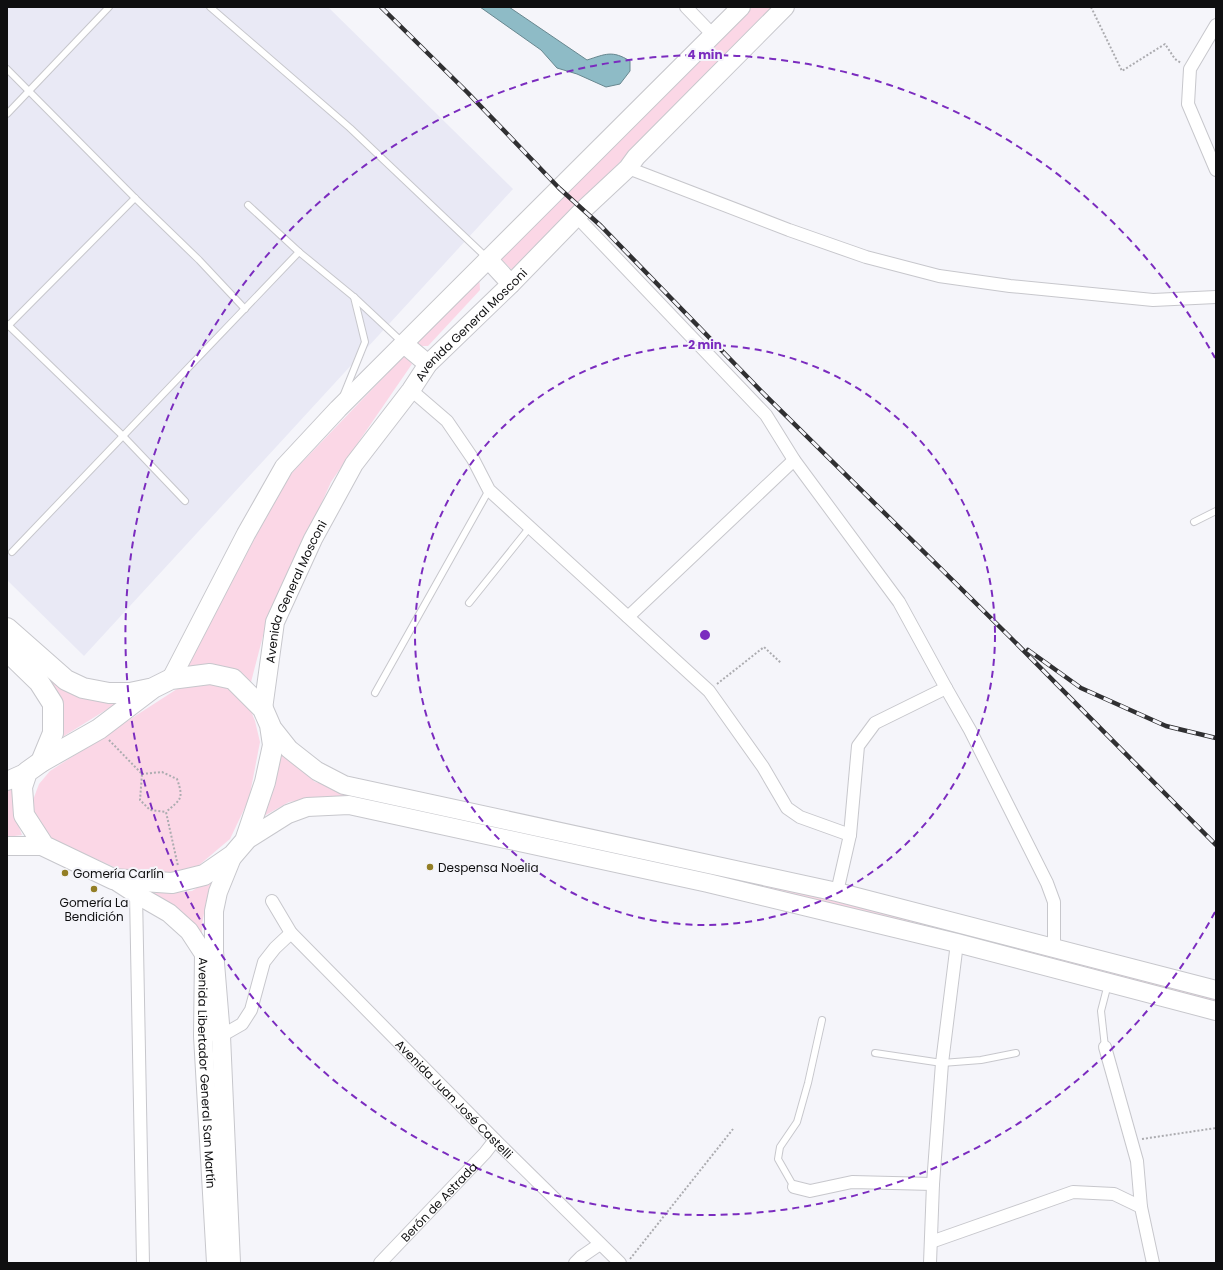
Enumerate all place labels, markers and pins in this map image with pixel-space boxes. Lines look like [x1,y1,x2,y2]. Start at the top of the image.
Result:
centre of rings [698,628,712,642]
place label: Despensa Noelia [438,859,539,876]
marker: Despensa Noelia [425,862,435,872]
place label: Gomería Carlín [73,865,164,882]
marker: Gomería Carlín [60,868,70,878]
marker: Gomería La Bendición [89,884,99,894]
place label: Gomería La Bendición [60,894,128,925]

